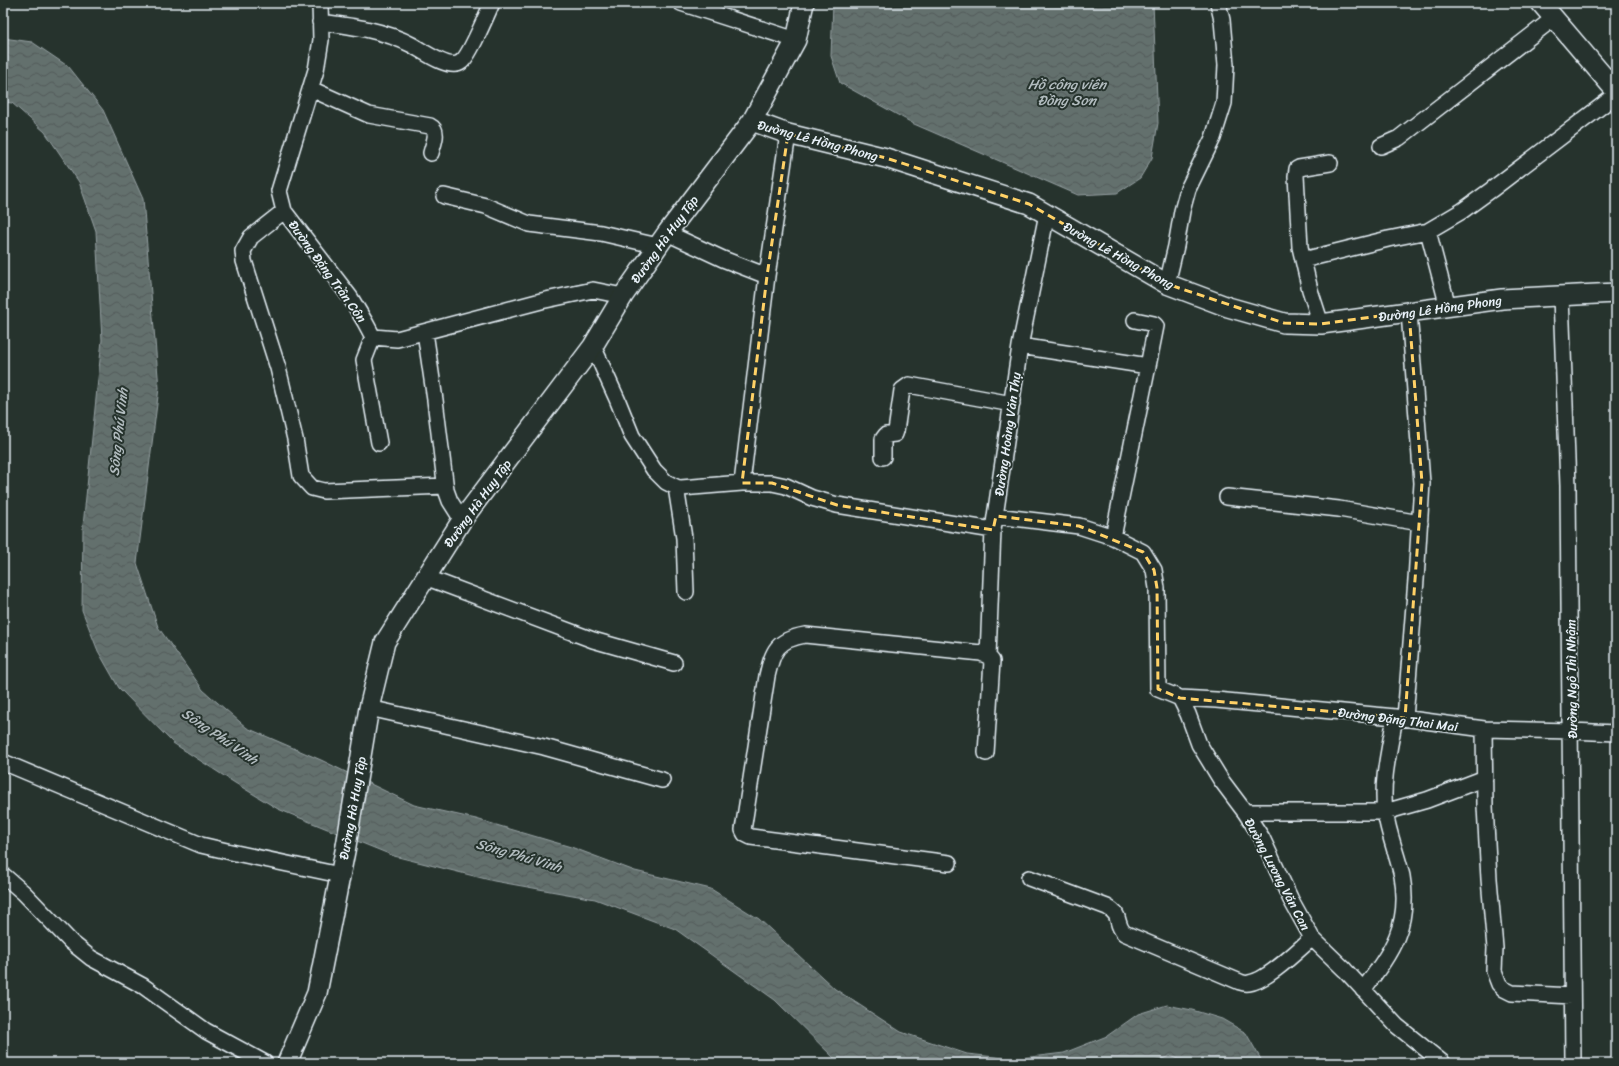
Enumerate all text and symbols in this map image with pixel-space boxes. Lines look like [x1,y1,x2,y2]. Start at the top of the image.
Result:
water label: Hồ công viên Đồng Sơn [1028,72,1108,113]
street label: Đường Lê Hồng Phong [755,113,881,168]
street label: Đường Hà Huy Tập [624,190,705,288]
street label: Đường Đặng Trần Côn [282,215,373,327]
street label: Đường Lê Hồng Phong [1059,215,1179,296]
street label: Đường Lê Hồng Phong [1377,288,1504,329]
street label: Đường Hoàng Văn Thụ [987,371,1028,497]
water label: Sông Phú Vinh [101,385,136,477]
street label: Đường Hà Huy Tập [437,454,518,552]
street label: Đường Ngô Thì Nhậm [1559,619,1584,739]
water label: Sông Phú Vinh [176,701,265,772]
street label: Đường Đặng Thai Mai [1337,701,1460,738]
street label: Đường Hà Huy Tập [332,754,373,862]
street label: Đường Lương Văn Can [1238,814,1317,935]
water label: Sông Phú Vinh [473,831,566,880]

